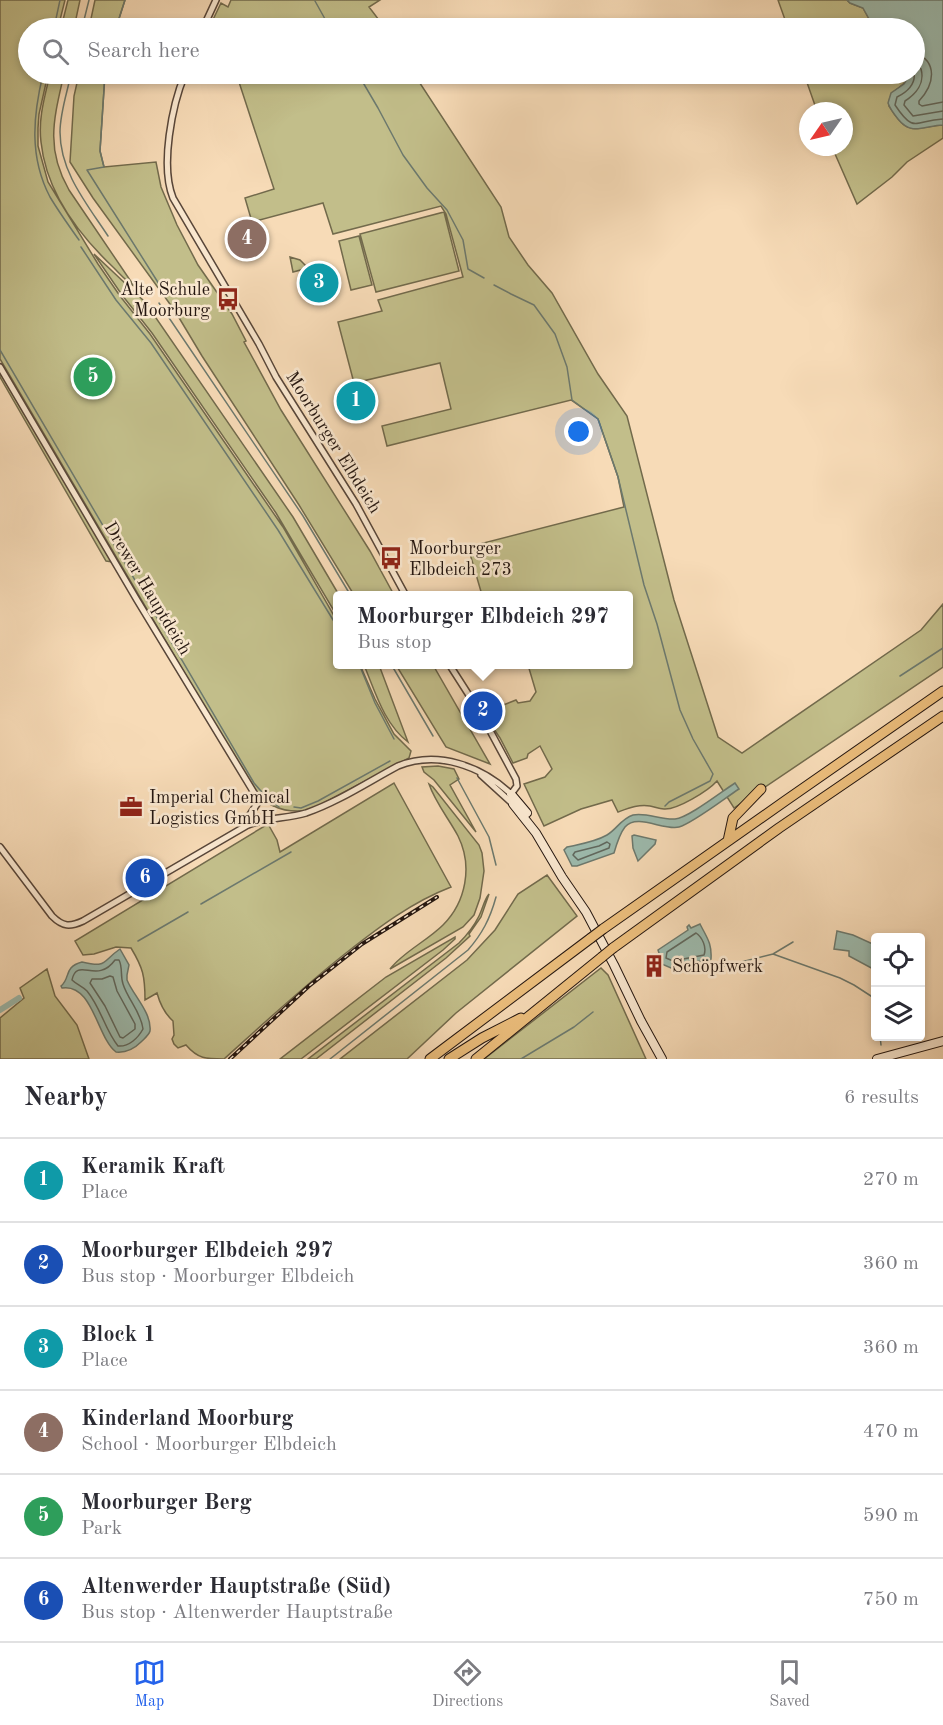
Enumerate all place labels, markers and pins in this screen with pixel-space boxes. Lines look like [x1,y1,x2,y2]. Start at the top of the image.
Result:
pin: 4 [228,216,266,262]
pin: 3 [300,260,338,306]
place label: Alte Schule Moorburg [120,281,210,320]
bus stop icon: Alte Schule Moorburg [215,286,241,312]
pin: 5 [74,354,112,400]
pin: 1 [336,378,376,424]
place label: Moorburger Elbdeich 273 [409,540,512,579]
bus stop icon: Moorburger Elbdeich 273 [378,545,404,571]
pin: 2 [464,688,502,734]
place label: Imperial Chemical Logistics GmbH [149,789,290,828]
office icon: Imperial Chemical Logistics GmbH [118,794,144,820]
pin: 6 [126,856,164,900]
building icon: Schöpfwerk [641,953,667,979]
place label: Schöpfwerk [672,958,763,976]

